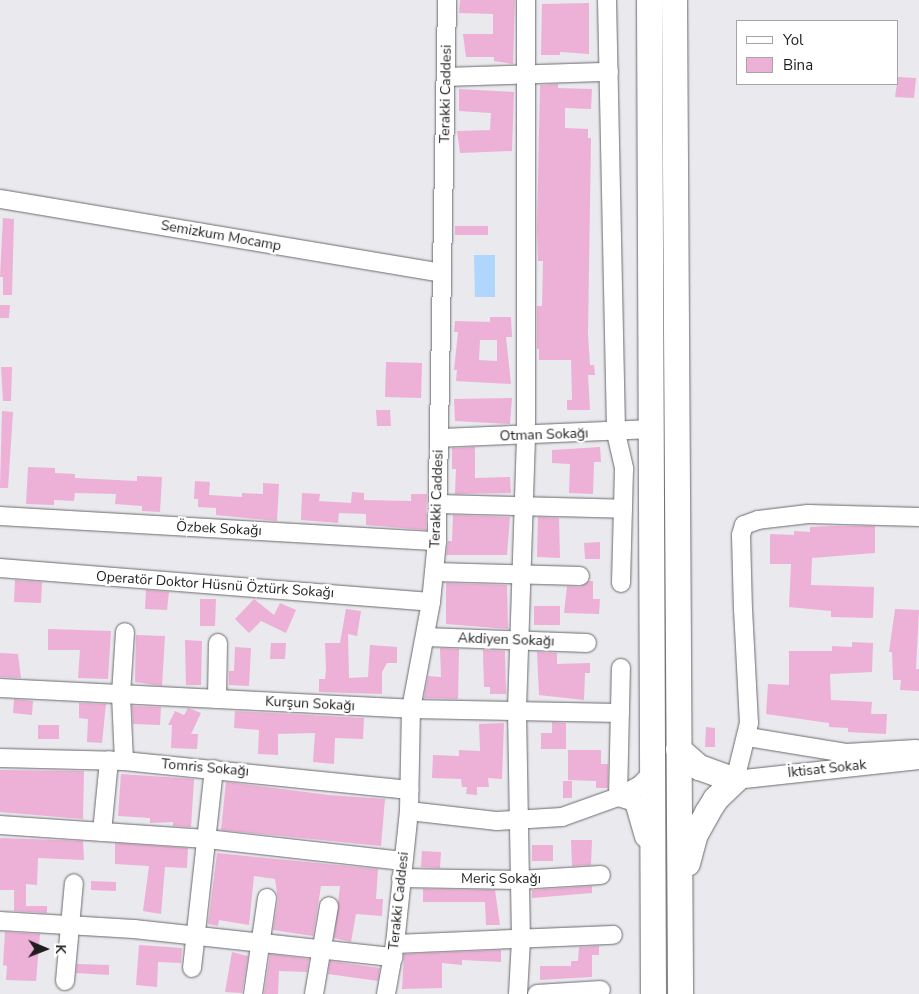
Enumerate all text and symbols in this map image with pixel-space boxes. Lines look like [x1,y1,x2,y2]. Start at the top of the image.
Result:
legend [736,20,899,85]
text: Yol [783,30,804,50]
street label: Terakki Caddesi [437,45,455,143]
text: Bina [783,55,813,75]
street label: Semizkum Mocamp [159,217,283,255]
street label: Otman Sokağı [499,425,589,445]
street label: Terakki Caddesi [427,450,447,548]
street label: Özbek Sokağı [176,518,262,540]
street label: Operatör Doktor Hüsnü Öztürk Sokağı [95,568,335,602]
street label: Akdiyen Sokağı [457,630,555,650]
street label: Kurşun Sokağı [265,693,355,715]
street label: Tomris Sokağı [160,756,250,780]
street label: İktisat Sokak [787,757,867,781]
street label: Terakki Caddesi [386,851,412,951]
street label: Meriç Sokağı [461,871,541,887]
north arrow [20,924,70,974]
text: K [51,944,70,954]

